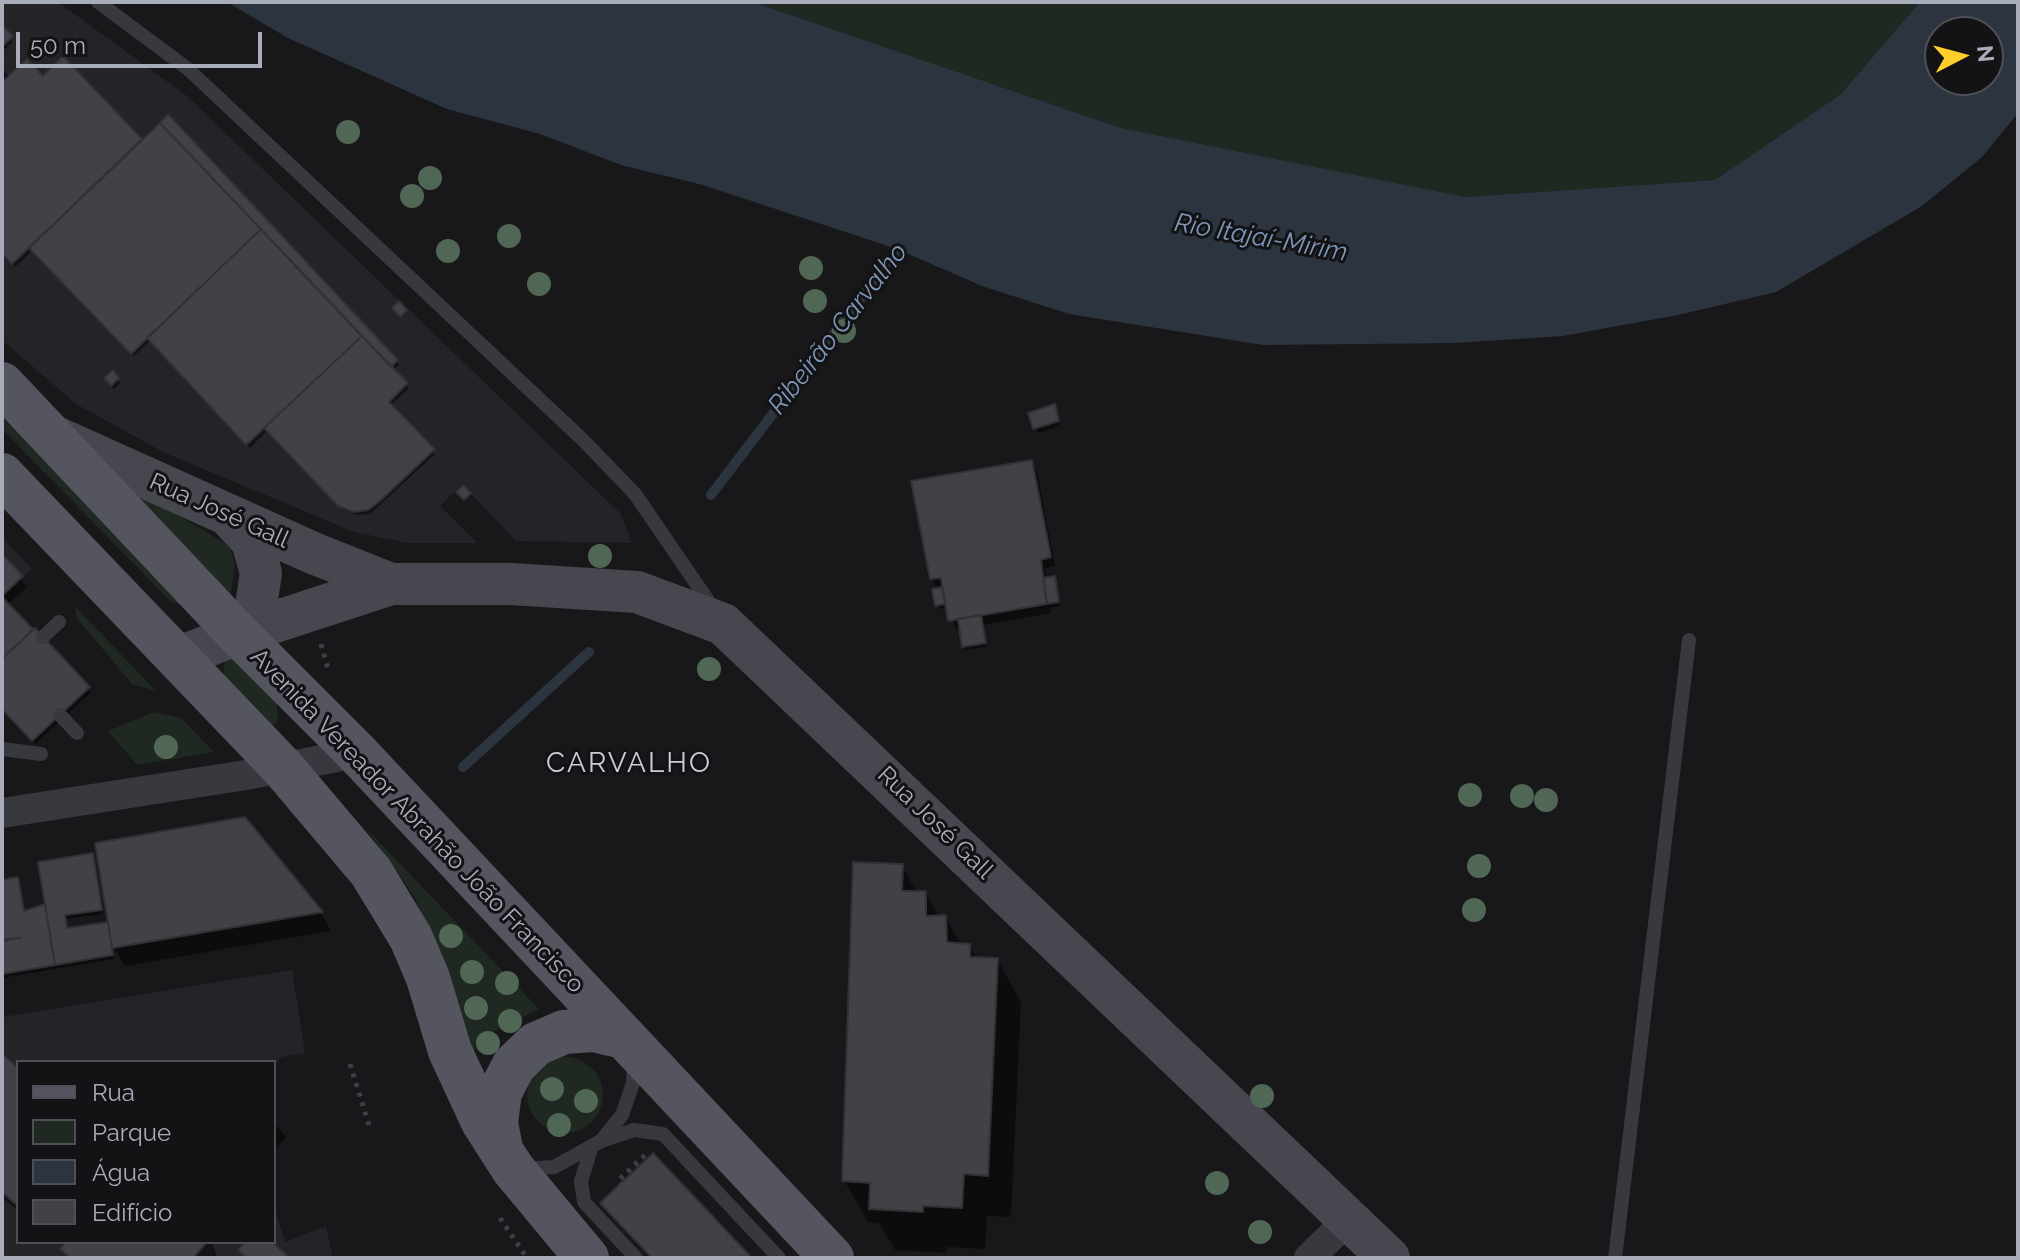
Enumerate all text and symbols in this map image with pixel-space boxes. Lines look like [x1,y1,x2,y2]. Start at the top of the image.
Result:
scale bar [20,16,266,66]
north arrow [1924,16,2004,96]
text: 50 m [30,31,86,60]
text: N [1972,44,2000,63]
water label: Rio Itajaí-Mirim [1172,207,1350,269]
water label: Ribeirão Carvalho [762,237,914,421]
street label: Rua José Gall [145,467,293,555]
street label: Avenida Vereador Abrahão João Francisco [244,643,590,999]
district label: CARVALHO [546,747,712,781]
street label: Rua José Gall [871,761,999,885]
legend [16,1060,276,1244]
text: Rua [92,1078,135,1107]
text: Parque [92,1118,171,1147]
text: Água [92,1158,150,1187]
text: Edifício [92,1198,172,1227]

